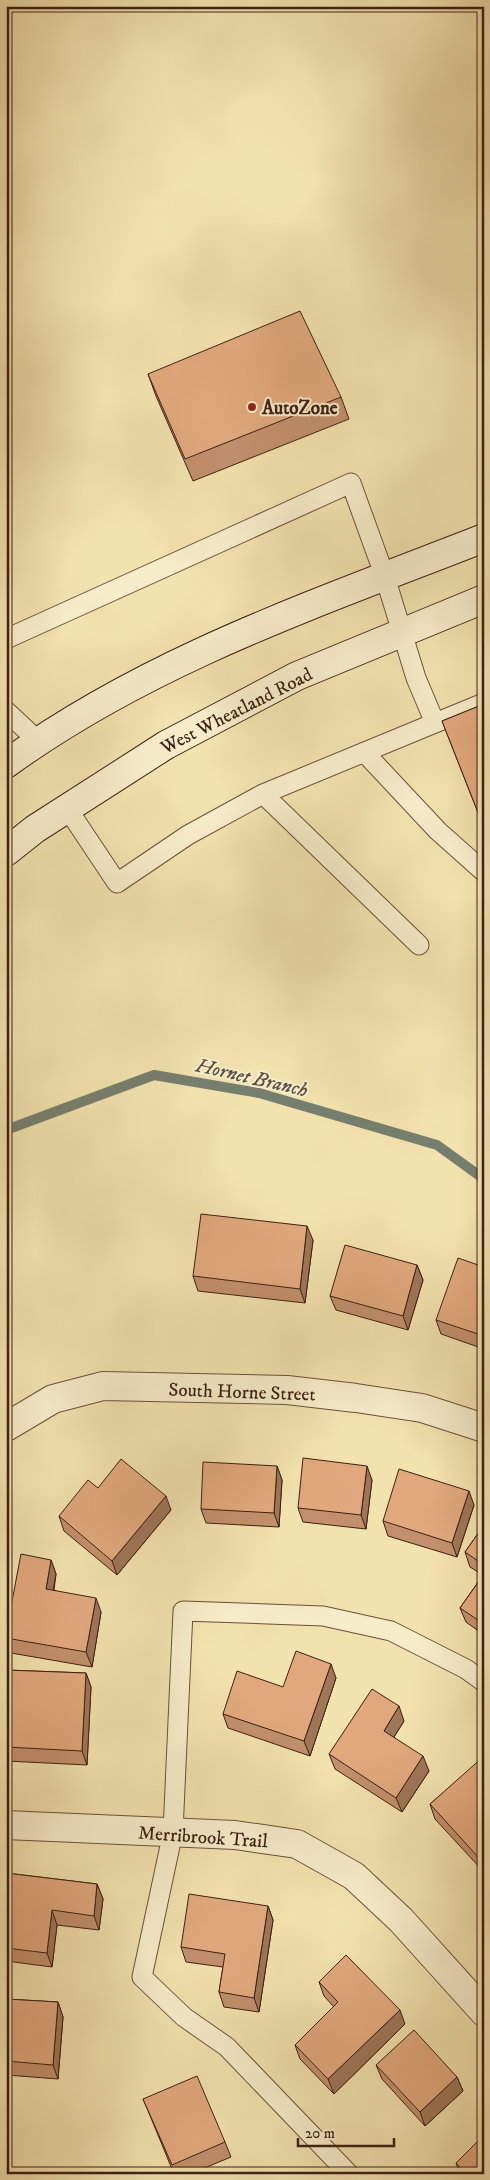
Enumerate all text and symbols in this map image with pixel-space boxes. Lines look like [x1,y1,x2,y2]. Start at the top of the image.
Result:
place label: AutoZone [261,397,338,420]
marker: AutoZone [246,401,258,413]
street label: West Wheatland Road [156,663,317,760]
water label: Hornet Branch [192,1053,310,1103]
street label: South Horne Street [168,1378,316,1407]
street label: Merribrook Trail [137,1821,269,1854]
scale bar [298,2115,394,2147]
text: 20 m [305,2124,335,2143]

